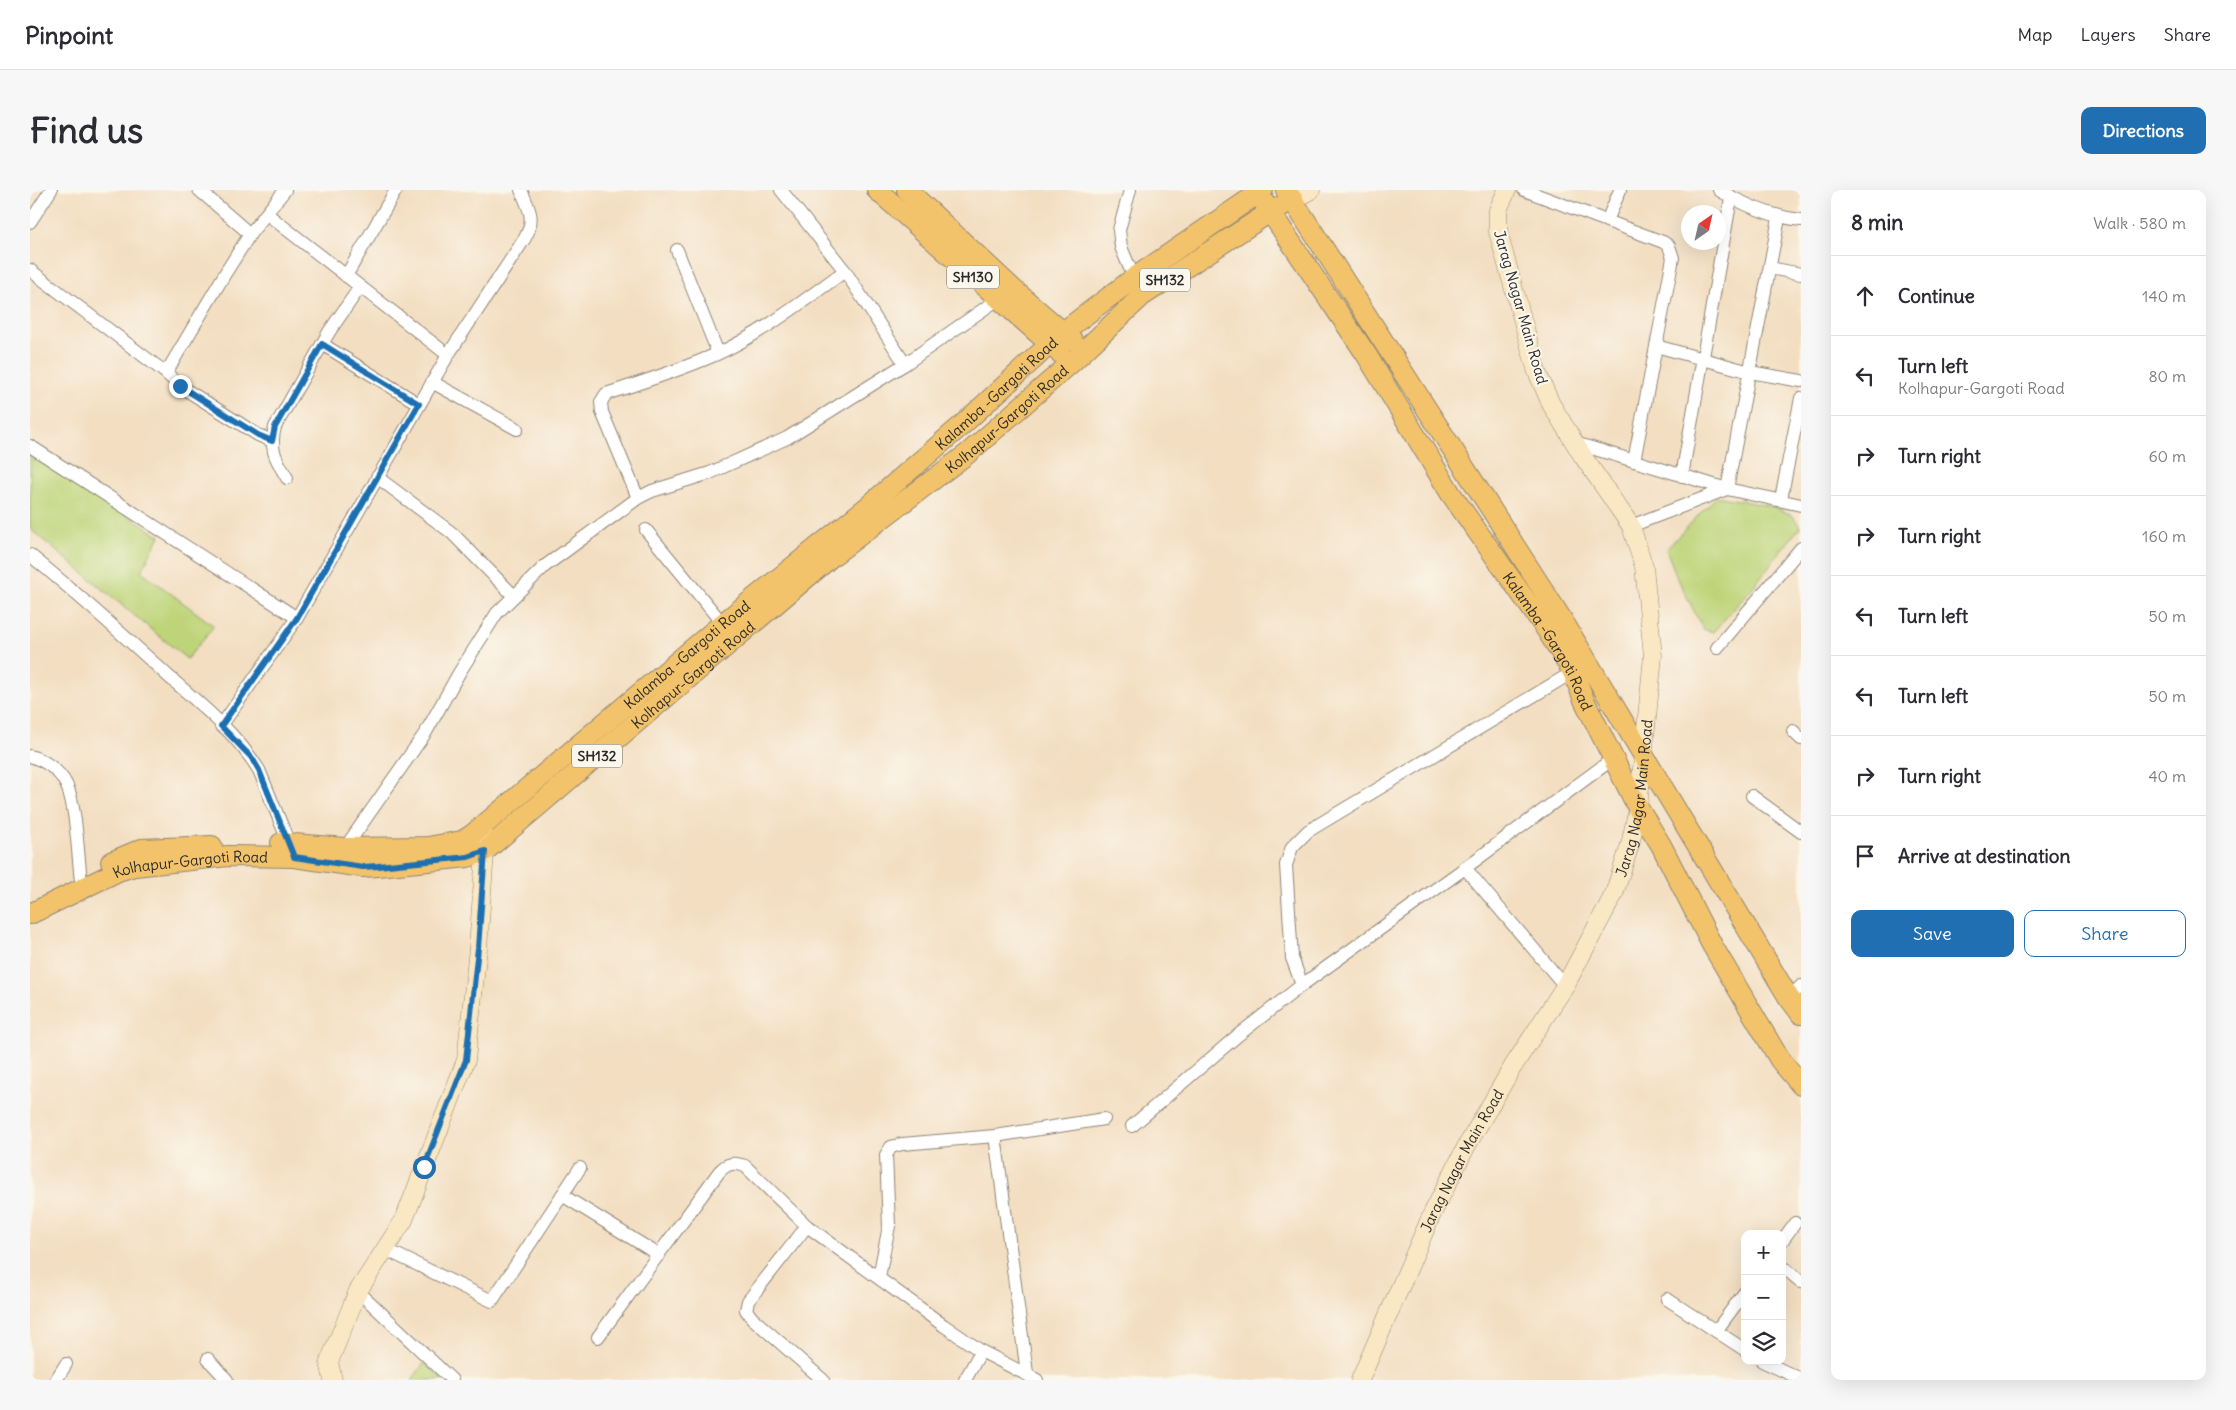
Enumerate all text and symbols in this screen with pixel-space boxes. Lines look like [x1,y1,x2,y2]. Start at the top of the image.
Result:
text: Pinpoint [25,20,113,50]
text: Map [2017,23,2052,46]
text: Layers [2080,23,2136,46]
text: Share [2164,23,2211,46]
button: Directions [2081,107,2206,154]
text: Find us [30,108,143,152]
north arrow [1681,205,1726,250]
text: 8 min [1851,209,1903,236]
text: Walk · 580 m [2093,213,2186,233]
street label: Jarag Nagar Main Road [1490,228,1552,386]
road number: SH130 [947,265,999,288]
road number: SH132 [1140,268,1190,292]
icon: ahead [1851,282,1879,310]
text: Continue [1898,284,1975,308]
text: 140 m [2142,286,2186,306]
street label: Kalamba -Gargoti Road [931,332,1061,454]
text: Turn left [1898,354,1968,378]
street label: Kolhapur-Gargoti Road [941,360,1072,477]
icon: left [1851,362,1879,390]
text: 80 m [2148,366,2186,386]
route end [169,375,192,398]
text: Kolhapur-Gargoti Road [1898,378,2065,398]
icon: right [1851,442,1879,470]
text: Turn right [1898,444,1981,468]
text: 60 m [2148,446,2186,466]
icon: right [1851,522,1879,550]
text: Turn right [1898,524,1981,548]
text: 160 m [2142,526,2186,546]
street label: Kalamba -Gargoti Road [1499,568,1597,714]
street label: Kalamba -Gargoti Road [620,596,754,713]
icon: left [1851,602,1879,630]
text: Turn left [1898,604,1968,628]
text: 50 m [2148,606,2186,626]
street label: Kolhapur-Gargoti Road [627,617,759,732]
icon: left [1851,682,1879,710]
text: Turn left [1898,684,1968,708]
text: 50 m [2148,686,2186,706]
street label: Jarag Nagar Main Road [1611,718,1656,879]
road number: SH132 [572,744,622,768]
icon: right [1851,762,1879,790]
text: Turn right [1898,764,1981,788]
text: 40 m [2148,766,2186,786]
icon: arrive [1851,842,1879,870]
text: Arrive at destination [1898,844,2071,868]
street label: Kolhapur-Gargoti Road [109,846,268,882]
button: Save [1851,910,2014,957]
button: Share [2024,910,2186,957]
street label: Jarag Nagar Main Road [1416,1085,1507,1235]
route start [413,1156,436,1179]
map controls [1741,1230,1786,1365]
button: + [1741,1230,1786,1275]
button: − [1741,1275,1786,1320]
button: layers [1741,1320,1786,1365]

